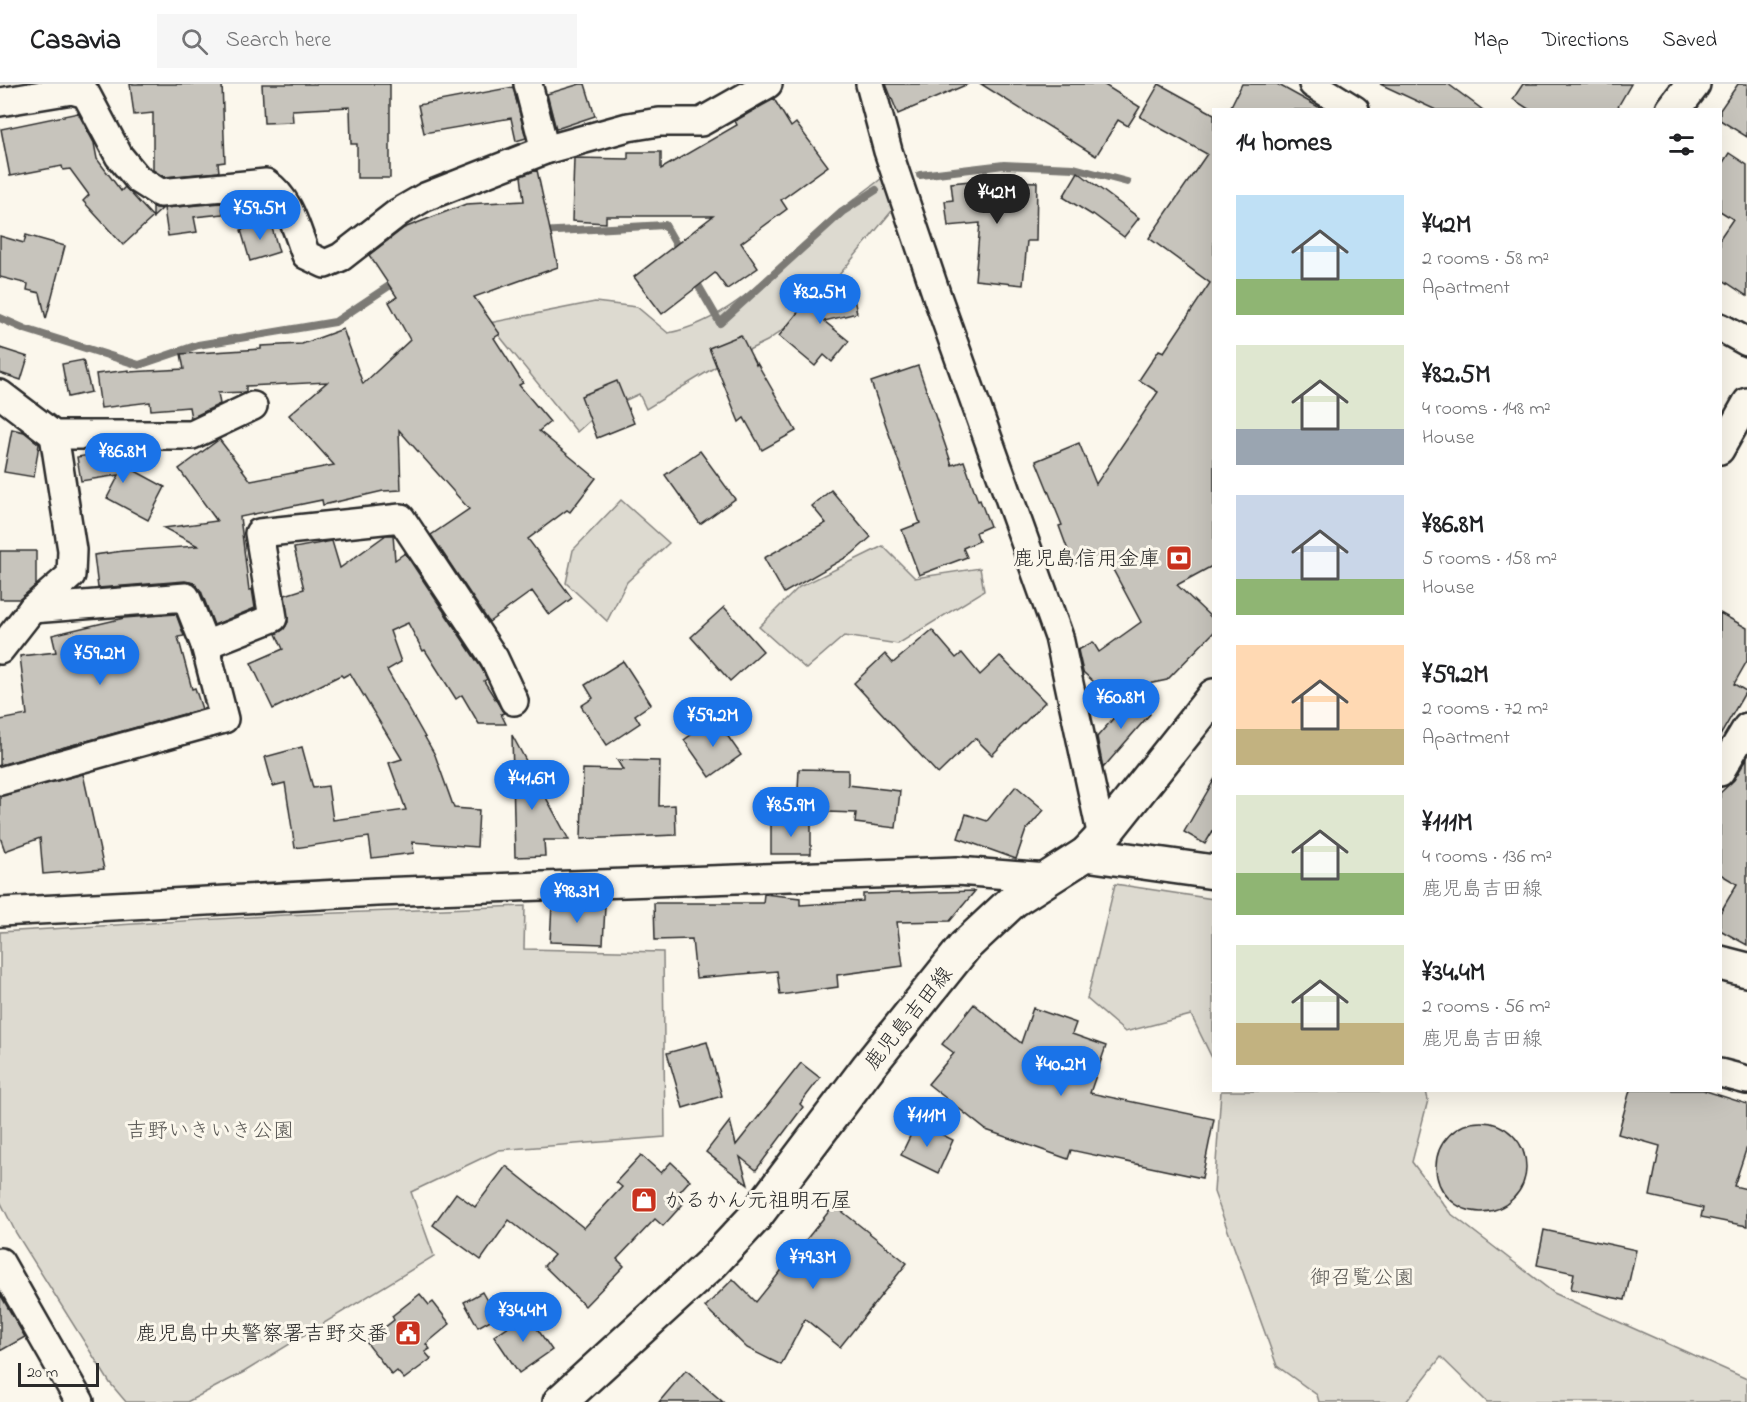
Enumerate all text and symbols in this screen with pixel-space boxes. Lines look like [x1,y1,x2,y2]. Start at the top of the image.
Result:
search box [157,14,577,68]
text: Casavia [30,21,121,62]
icon: search [178,25,211,58]
text: Search here [226,25,331,57]
text: Map [1473,26,1509,56]
text: Directions [1542,26,1629,56]
text: Saved [1662,26,1717,56]
text: 14 homes [1236,125,1332,163]
icon: filters [1665,128,1698,161]
pin: ¥42M [961,174,1033,225]
text: ¥42M [978,179,1016,208]
pin: ¥59.5M [211,190,309,241]
text: ¥59.5M [234,195,286,224]
text: ¥42M [1422,207,1472,245]
icon: home [1284,219,1356,291]
text: 2 rooms · 58 m² [1422,245,1549,274]
pin: ¥82.5M [771,274,869,325]
text: Apartment [1422,274,1510,303]
text: ¥82.5M [794,279,846,308]
text: ¥82.5M [1422,357,1491,395]
icon: home [1284,369,1356,441]
text: 4 rooms · 148 m² [1422,395,1551,424]
text: House [1422,424,1475,453]
pin: ¥86.8M [74,433,172,484]
text: ¥86.8M [99,438,147,467]
text: ¥86.8M [1422,507,1484,545]
icon: home [1284,519,1356,591]
bank icon: 鹿児島信用金庫 [1164,543,1194,573]
place label: 鹿児島信用金庫 [1013,545,1160,575]
text: 5 rooms · 158 m² [1422,545,1557,574]
text: House [1422,574,1475,603]
pin: ¥59.2M [51,635,149,686]
text: ¥59.2M [74,640,126,669]
text: ¥59.2M [1422,657,1489,695]
icon: home [1284,669,1356,741]
pin: ¥60.8M [1072,679,1170,730]
text: ¥60.8M [1097,684,1145,713]
text: 2 rooms · 72 m² [1422,695,1549,724]
pin: ¥59.2M [664,697,762,748]
text: ¥59.2M [687,702,739,731]
text: Apartment [1422,724,1510,753]
pin: ¥41.6M [483,760,581,811]
text: ¥41.6M [508,765,556,794]
pin: ¥85.9M [742,787,840,838]
text: ¥85.9M [767,792,815,821]
text: ¥111M [1422,805,1473,843]
icon: home [1284,819,1356,891]
text: 4 rooms · 136 m² [1422,843,1552,872]
pin: ¥98.3M [528,873,626,924]
text: 鹿児島吉田線 [1422,876,1542,905]
text: ¥98.3M [554,878,600,907]
text: ¥34.4M [1422,955,1485,993]
street label: 鹿児島吉田線 [858,961,961,1078]
icon: home [1284,969,1356,1041]
text: 2 rooms · 56 m² [1422,993,1551,1022]
text: 鹿児島吉田線 [1422,1026,1542,1055]
pin: ¥40.2M [1012,1046,1110,1097]
text: ¥40.2M [1036,1051,1086,1080]
pin: ¥111M [885,1097,969,1148]
text: ¥111M [907,1102,947,1131]
park label: 吉野いきいき公園 [126,1117,294,1147]
shop icon: かるかん元祖明石屋 [629,1185,659,1215]
place label: かるかん元祖明石屋 [664,1187,852,1217]
pin: ¥79.3M [764,1239,862,1290]
text: ¥79.3M [790,1244,836,1273]
park label: 御召覧公園 [1310,1264,1415,1294]
pin: ¥34.4M [474,1292,572,1343]
text: ¥34.4M [499,1297,547,1326]
public building icon: 鹿児島中央警察署吉野交番 [393,1318,423,1348]
place label: 鹿児島中央警察署吉野交番 [136,1320,388,1350]
scale bar [18,1360,99,1388]
text: 20 m [27,1361,58,1385]

